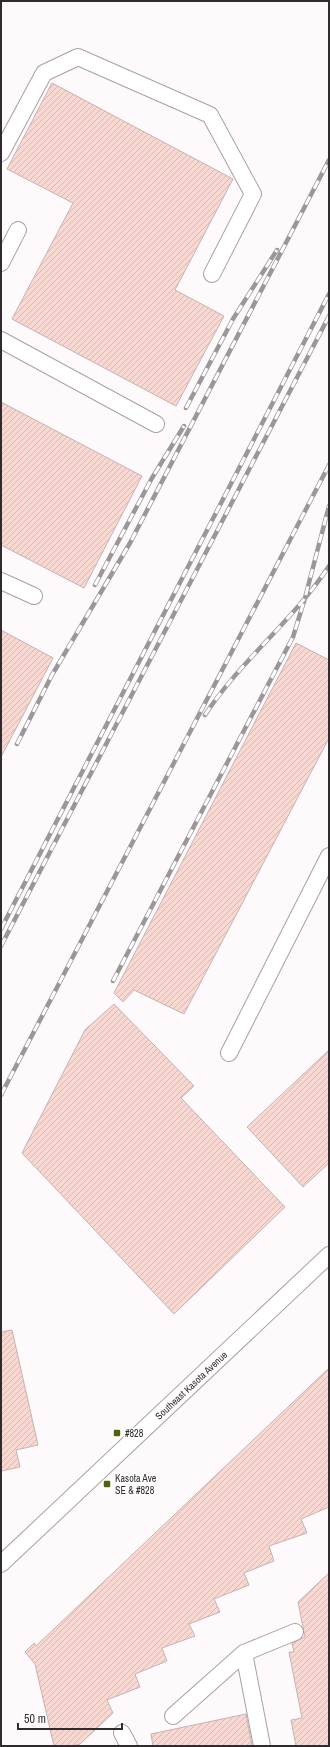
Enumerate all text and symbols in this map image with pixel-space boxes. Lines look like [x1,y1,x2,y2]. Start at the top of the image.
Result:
street label: Southeast Kasota Avenue [153,1348,230,1422]
place label: #828 [125,1427,144,1440]
marker: #828 [112,1428,122,1438]
place label: Kasota Ave SE & #828 [115,1472,157,1497]
marker: Kasota Ave SE & #828 [102,1479,112,1489]
scale bar [18,1705,122,1731]
text: 50 m [24,1711,46,1727]

